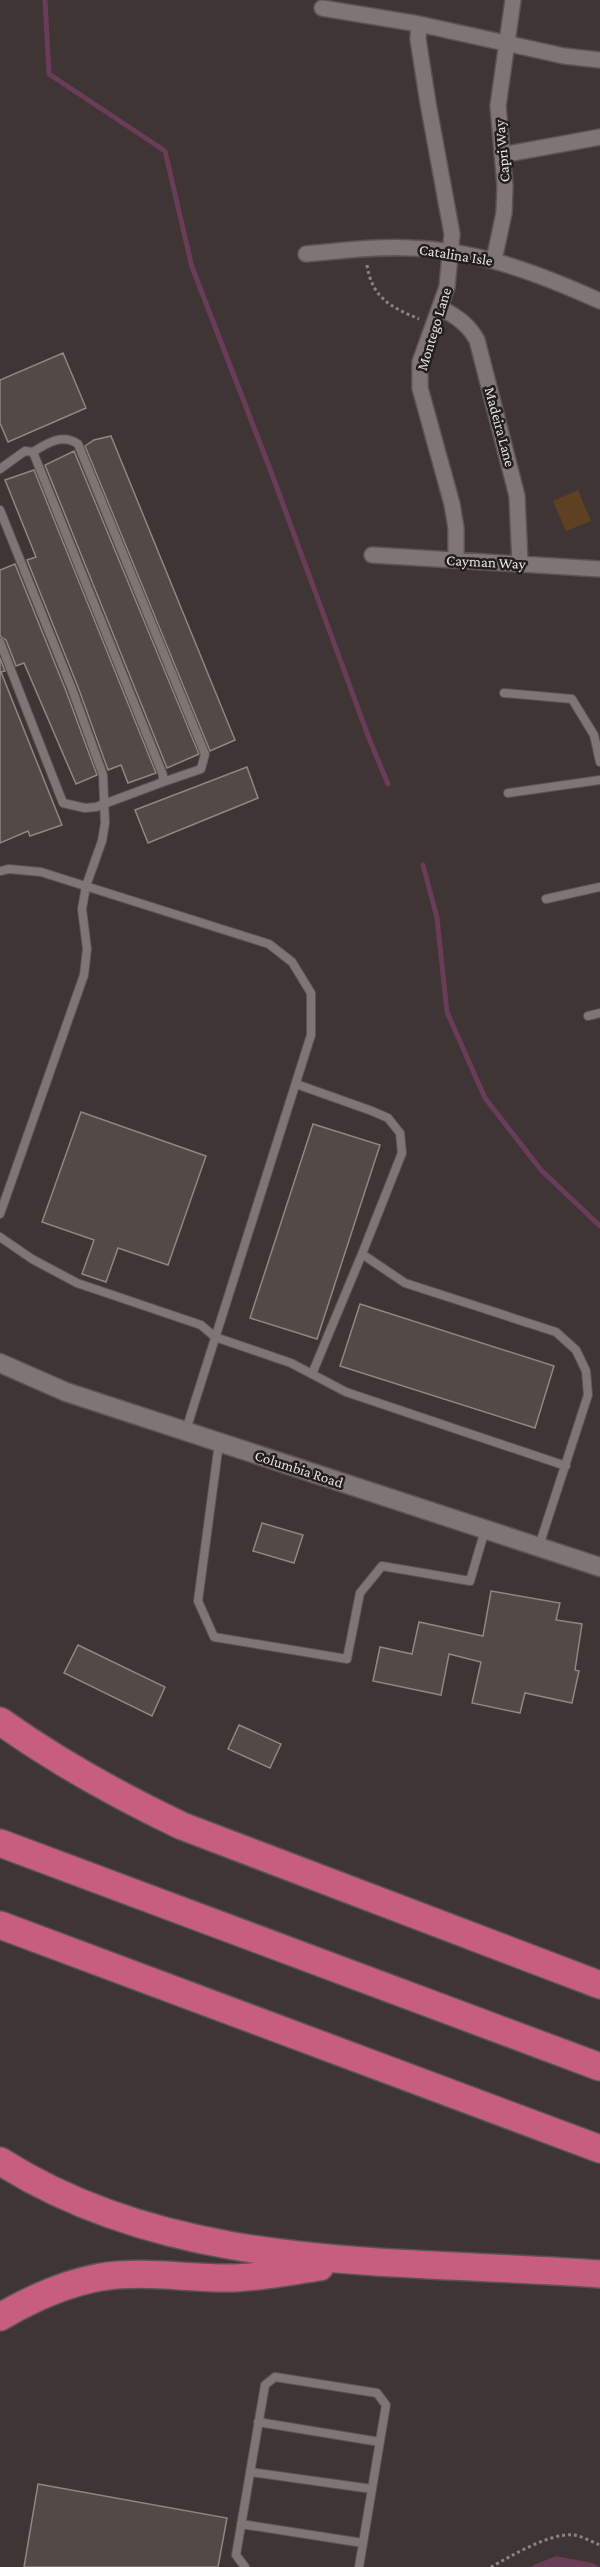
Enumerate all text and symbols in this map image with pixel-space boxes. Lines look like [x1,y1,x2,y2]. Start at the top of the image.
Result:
street label: Capri Way [491,119,514,183]
street label: Catalina Isle [418,241,494,269]
street label: Montego Lane [414,285,455,373]
street label: Madeira Lane [482,385,518,469]
street label: Cayman Way [446,552,526,573]
street label: Columbia Road [253,1447,345,1491]

